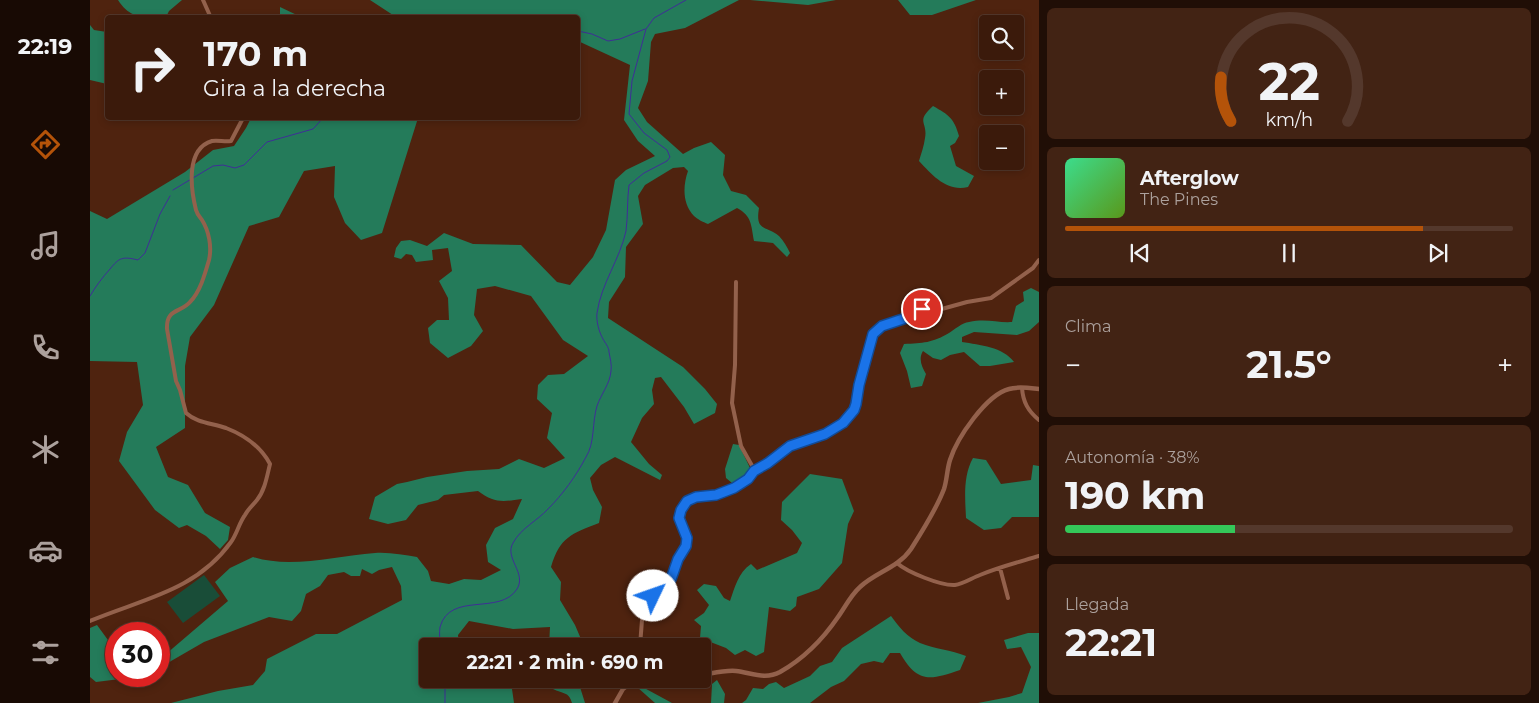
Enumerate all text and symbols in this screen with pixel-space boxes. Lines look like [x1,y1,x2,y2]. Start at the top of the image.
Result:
map controls [979,15,1024,170]
button: search [979,15,1024,60]
text: 170 m [203,32,308,75]
text: 22:19 [18,33,72,60]
icon: right [120,35,185,100]
text: 22 [1258,50,1320,113]
button: + [979,70,1024,115]
text: Gira a la derecha [203,75,386,102]
text: km/h [1265,109,1313,130]
button: − [979,125,1024,170]
icon: directions [28,127,63,162]
text: Afterglow [1140,167,1239,190]
text: The Pines [1140,190,1218,209]
icon: music [28,228,63,263]
icon: previous [1126,239,1154,267]
icon: pause [1275,239,1303,267]
icon: next [1424,239,1452,267]
pin [901,288,943,330]
icon: arrive [908,295,936,323]
text: Clima [1065,317,1111,336]
icon: phone [28,330,63,365]
text: 21.5° [1246,341,1332,388]
text: − [1065,348,1081,382]
text: + [1497,348,1513,382]
icon: climate [28,432,63,467]
text: Autonomía · 38% [1065,448,1200,467]
text: 190 km [1065,472,1205,519]
icon: car [28,533,63,568]
position arrow [626,569,678,621]
text: Llegada [1065,595,1129,614]
text: 22:21 [1065,619,1157,666]
speed limit sign: 30 [105,622,170,687]
icon: filters [28,635,63,670]
text: 22:21 · 2 min · 690 m [467,651,663,674]

